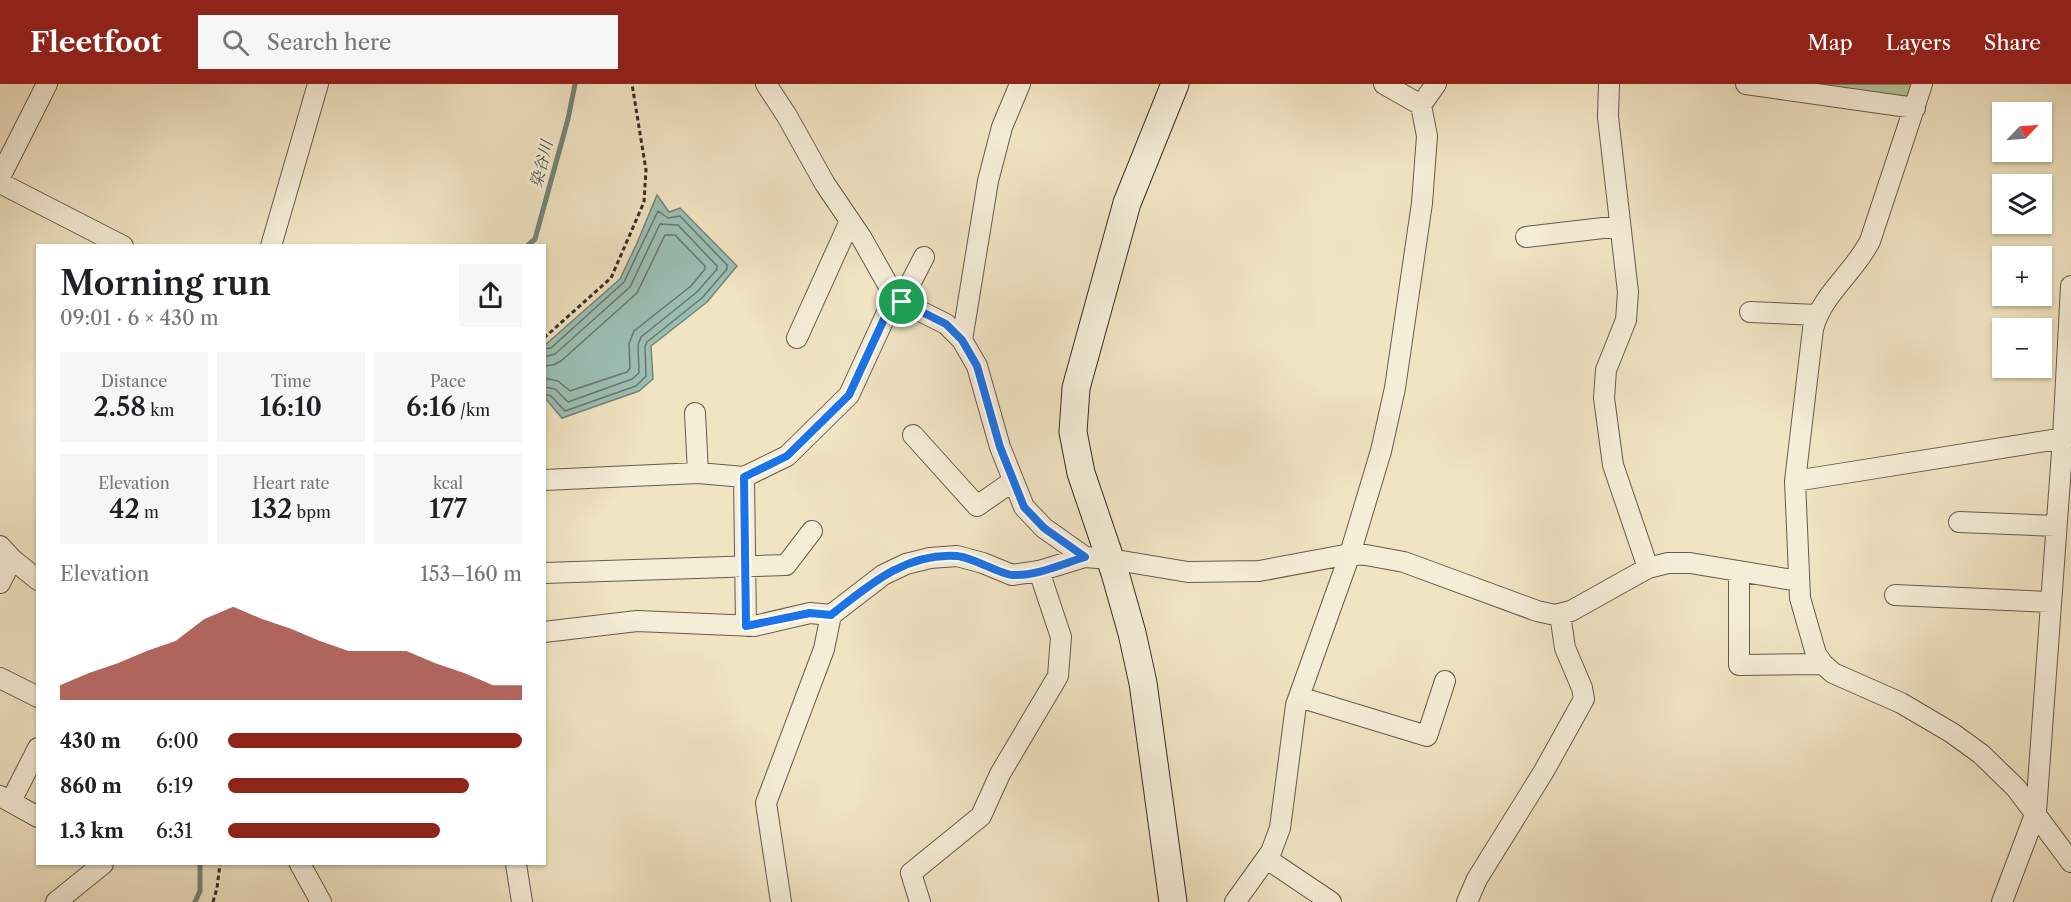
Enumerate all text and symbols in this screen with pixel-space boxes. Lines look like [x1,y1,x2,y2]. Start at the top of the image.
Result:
search box [198,15,618,69]
text: Fleetfoot [30,25,162,59]
icon: search [219,26,252,59]
text: Search here [267,29,391,56]
text: Map [1808,30,1853,55]
text: Layers [1886,30,1951,55]
text: Share [1984,30,2041,55]
north arrow [1992,102,2052,162]
map controls [1992,102,2052,378]
water label: 染谷川 [525,136,557,190]
button: layers [1992,174,2052,234]
button: + [1992,246,2052,306]
text: Morning run [60,263,271,304]
button: share [459,264,522,327]
pin [876,276,927,327]
icon: arrive [885,285,918,318]
text: 09:01 · 6 × 430 m [60,306,219,330]
button: − [1992,318,2052,378]
text: Distance [101,371,167,391]
text: Time [271,371,311,391]
text: Pace [430,371,466,391]
text: 2.58 [94,391,146,423]
text: 16:10 [260,391,322,423]
text: 6:16 [406,391,456,423]
text: km [146,400,174,420]
text: /km [456,400,490,420]
text: Elevation [98,473,170,493]
text: Heart rate [252,473,330,493]
text: kcal [433,473,463,493]
text: 42 [109,493,140,525]
text: 132 [251,493,292,525]
text: 177 [429,493,467,525]
text: m [140,502,159,522]
text: bpm [292,502,331,522]
text: Elevation [60,562,149,586]
text: 153–160 m [420,562,522,586]
text: 430 m [60,729,121,753]
text: 6:00 [156,729,199,753]
text: 860 m [60,774,122,798]
text: 6:19 [156,774,193,798]
text: 1.3 km [60,819,124,843]
text: 6:31 [156,819,193,843]

